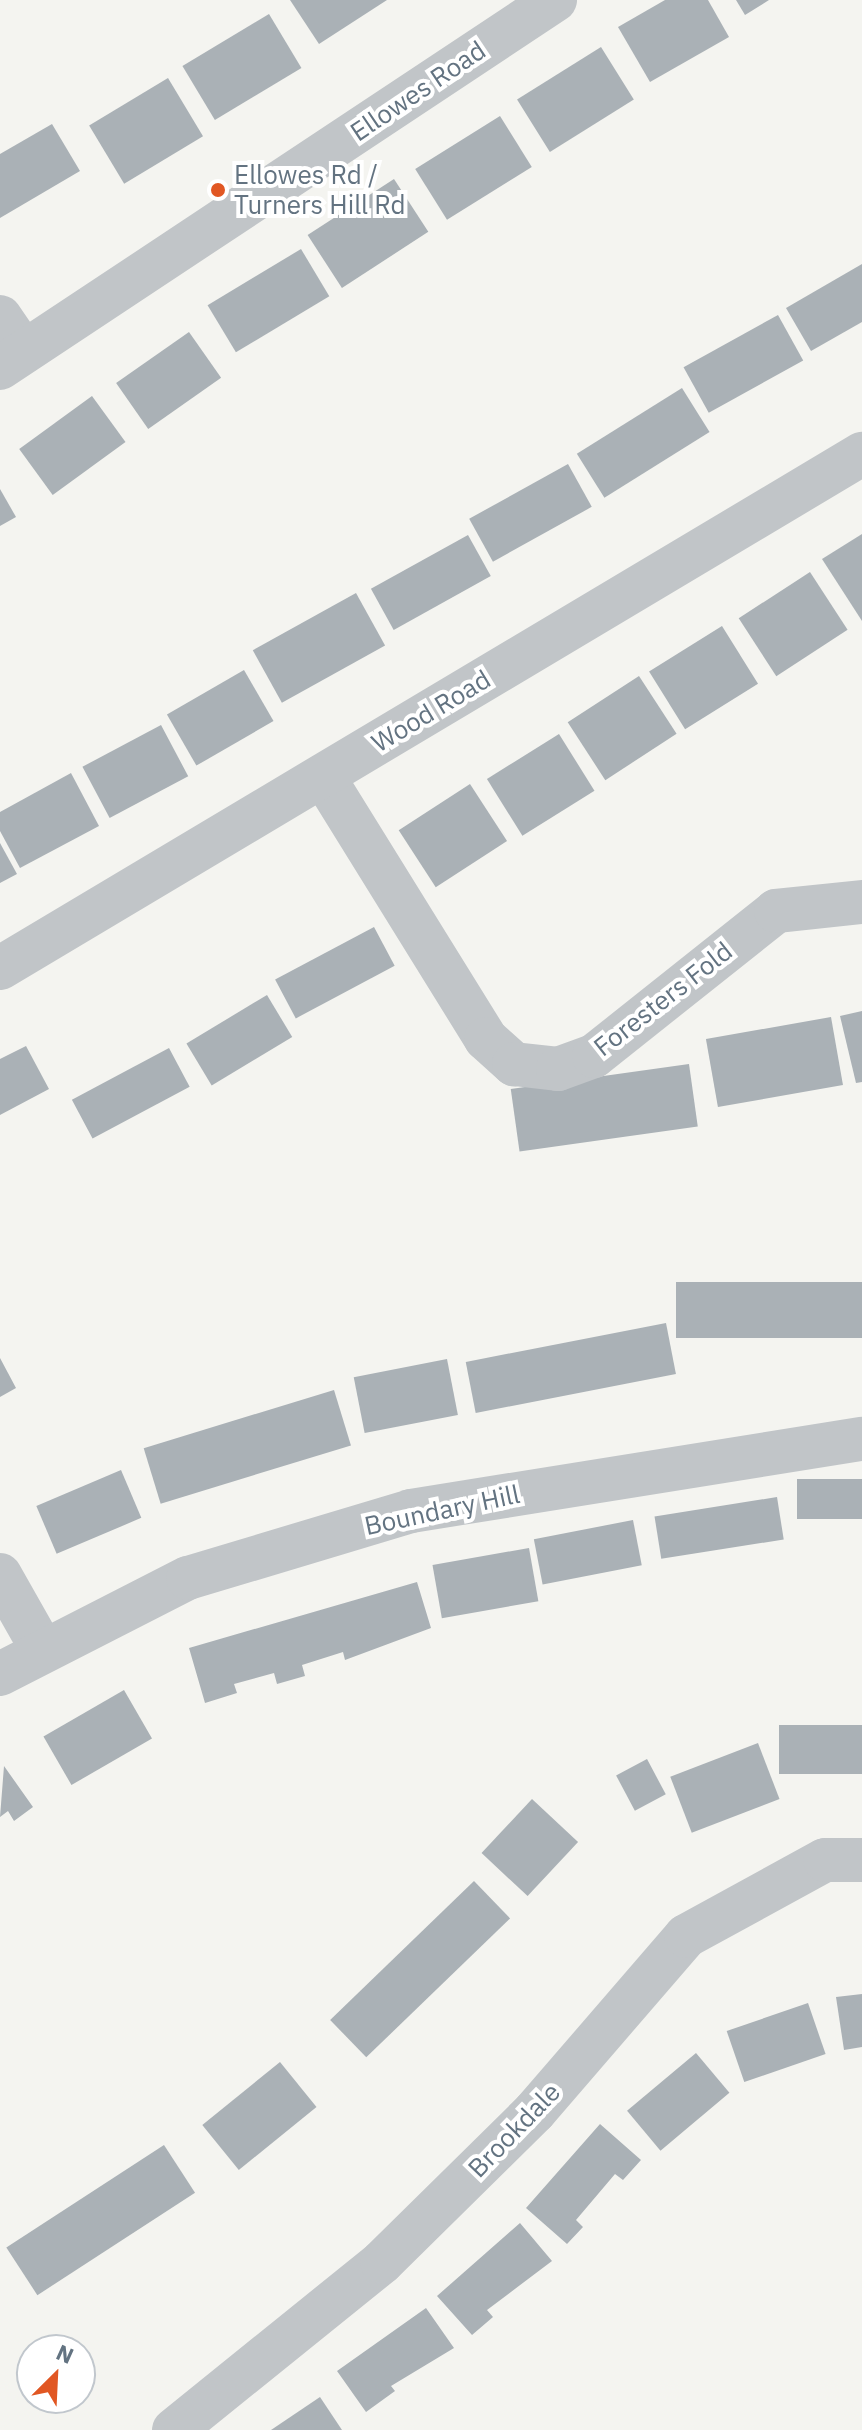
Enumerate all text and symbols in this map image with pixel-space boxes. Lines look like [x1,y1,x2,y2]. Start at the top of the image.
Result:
street label: Ellowes Road [344,34,492,148]
place label: Ellowes Rd / Turners Hill Rd [234,159,406,220]
marker: Ellowes Rd / Turners Hill Rd [209,181,227,199]
street label: Wood Road [366,663,496,759]
street label: Foresters Fold [588,935,738,1063]
street label: Boundary Hill [362,1478,522,1542]
street label: Brookdale [461,2076,567,2184]
north arrow [16,2334,96,2414]
text: N [52,2337,78,2370]

